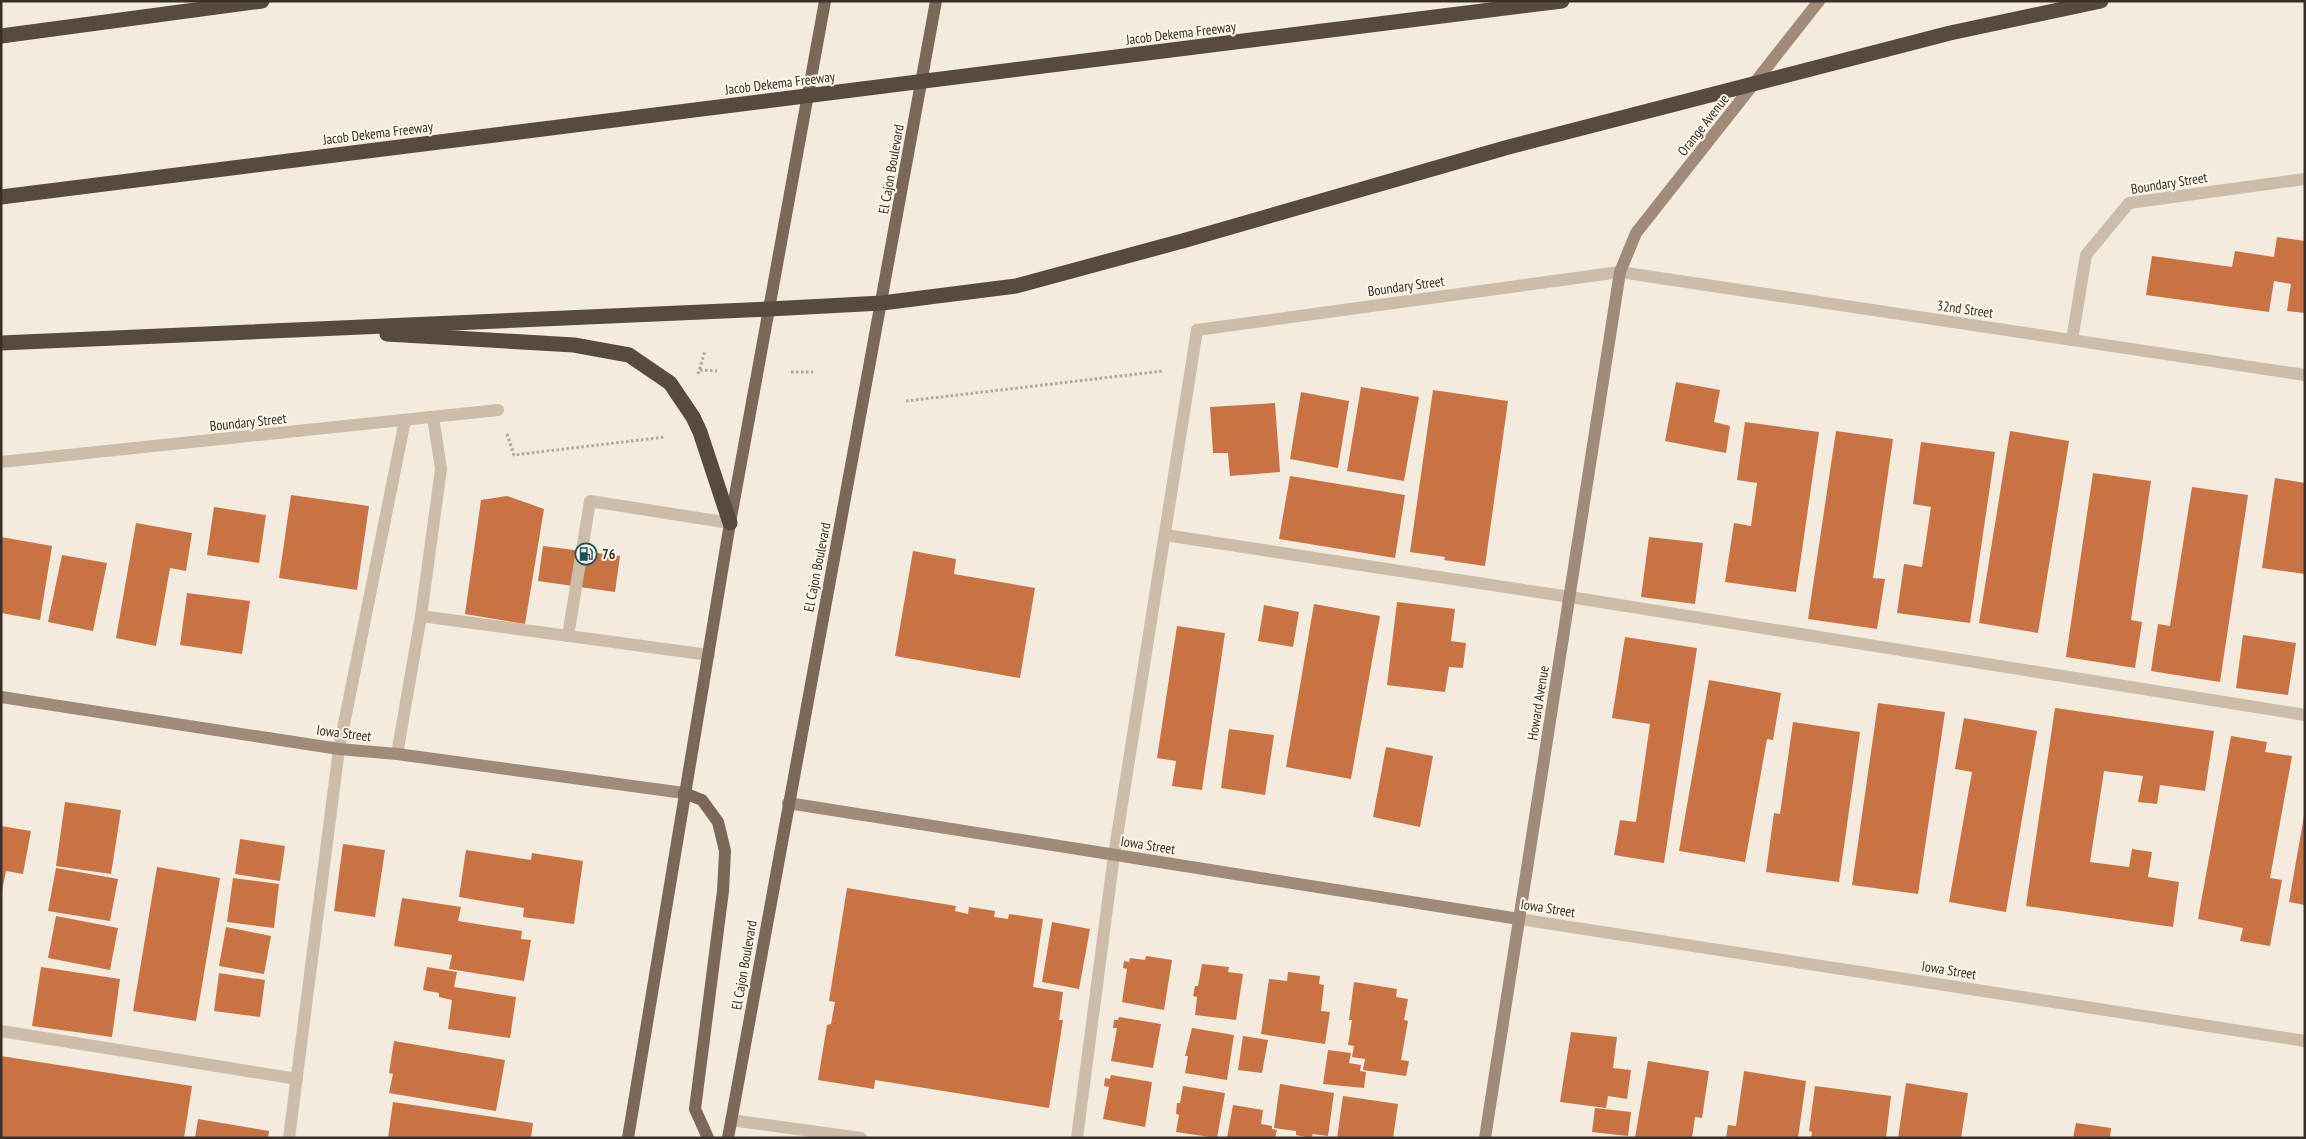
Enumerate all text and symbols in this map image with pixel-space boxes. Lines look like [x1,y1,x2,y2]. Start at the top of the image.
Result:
street label: Jacob Dekema Freeway [1124,17,1238,49]
street label: Jacob Dekema Freeway [723,67,837,99]
street label: Orange Avenue [1673,90,1733,159]
street label: Jacob Dekema Freeway [321,117,435,149]
street label: El Cajon Boulevard [874,123,908,215]
street label: Boundary Street [2129,168,2209,198]
street label: Boundary Street [1367,272,1446,300]
street label: 32nd Street [1936,296,1994,322]
street label: Boundary Street [209,409,287,435]
street label: El Cajon Boulevard [800,521,834,613]
fuel station icon: 76 [574,542,598,566]
place label: 76 [602,545,616,563]
street label: Howard Avenue [1523,664,1553,742]
street label: Iowa Street [316,721,373,745]
street label: Iowa Street [1119,832,1177,858]
street label: Iowa Street [1519,895,1577,921]
street label: El Cajon Boulevard [727,919,761,1011]
street label: Iowa Street [1920,957,1978,983]

